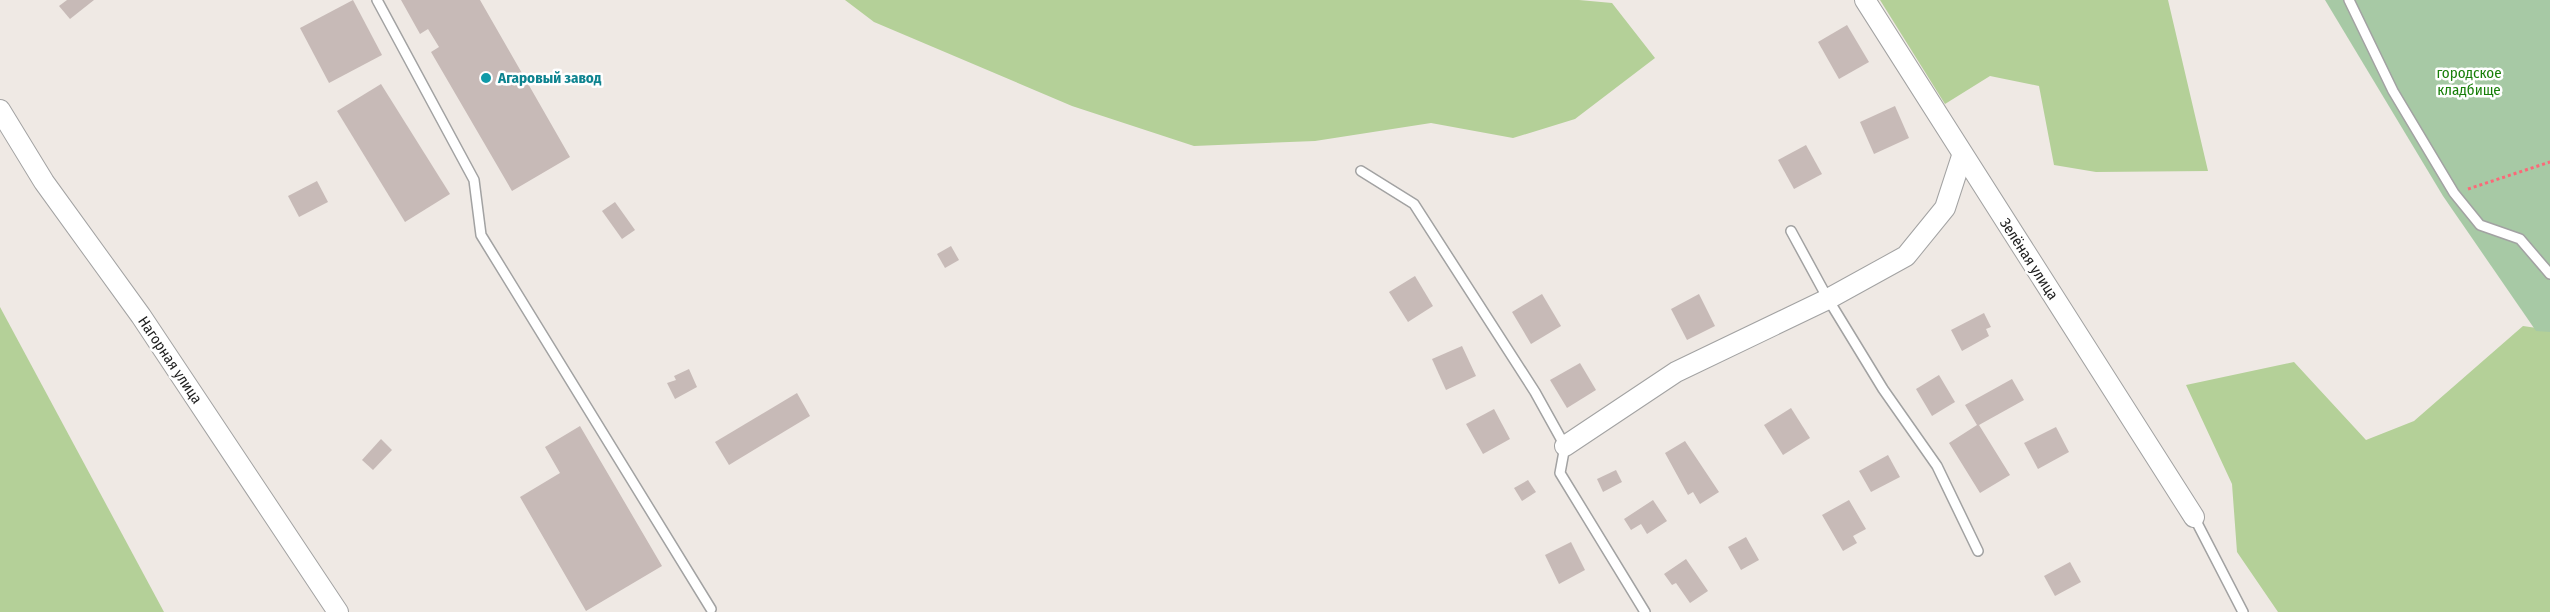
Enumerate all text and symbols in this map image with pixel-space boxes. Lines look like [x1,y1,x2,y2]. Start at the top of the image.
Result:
park label: городское кладбище [2436,64,2502,99]
place label: Агаровый завод [497,69,602,87]
marker: Агаровый завод [479,71,493,85]
street label: Зелёная улица [1996,215,2062,303]
street label: Нагорная улица [134,313,206,407]

